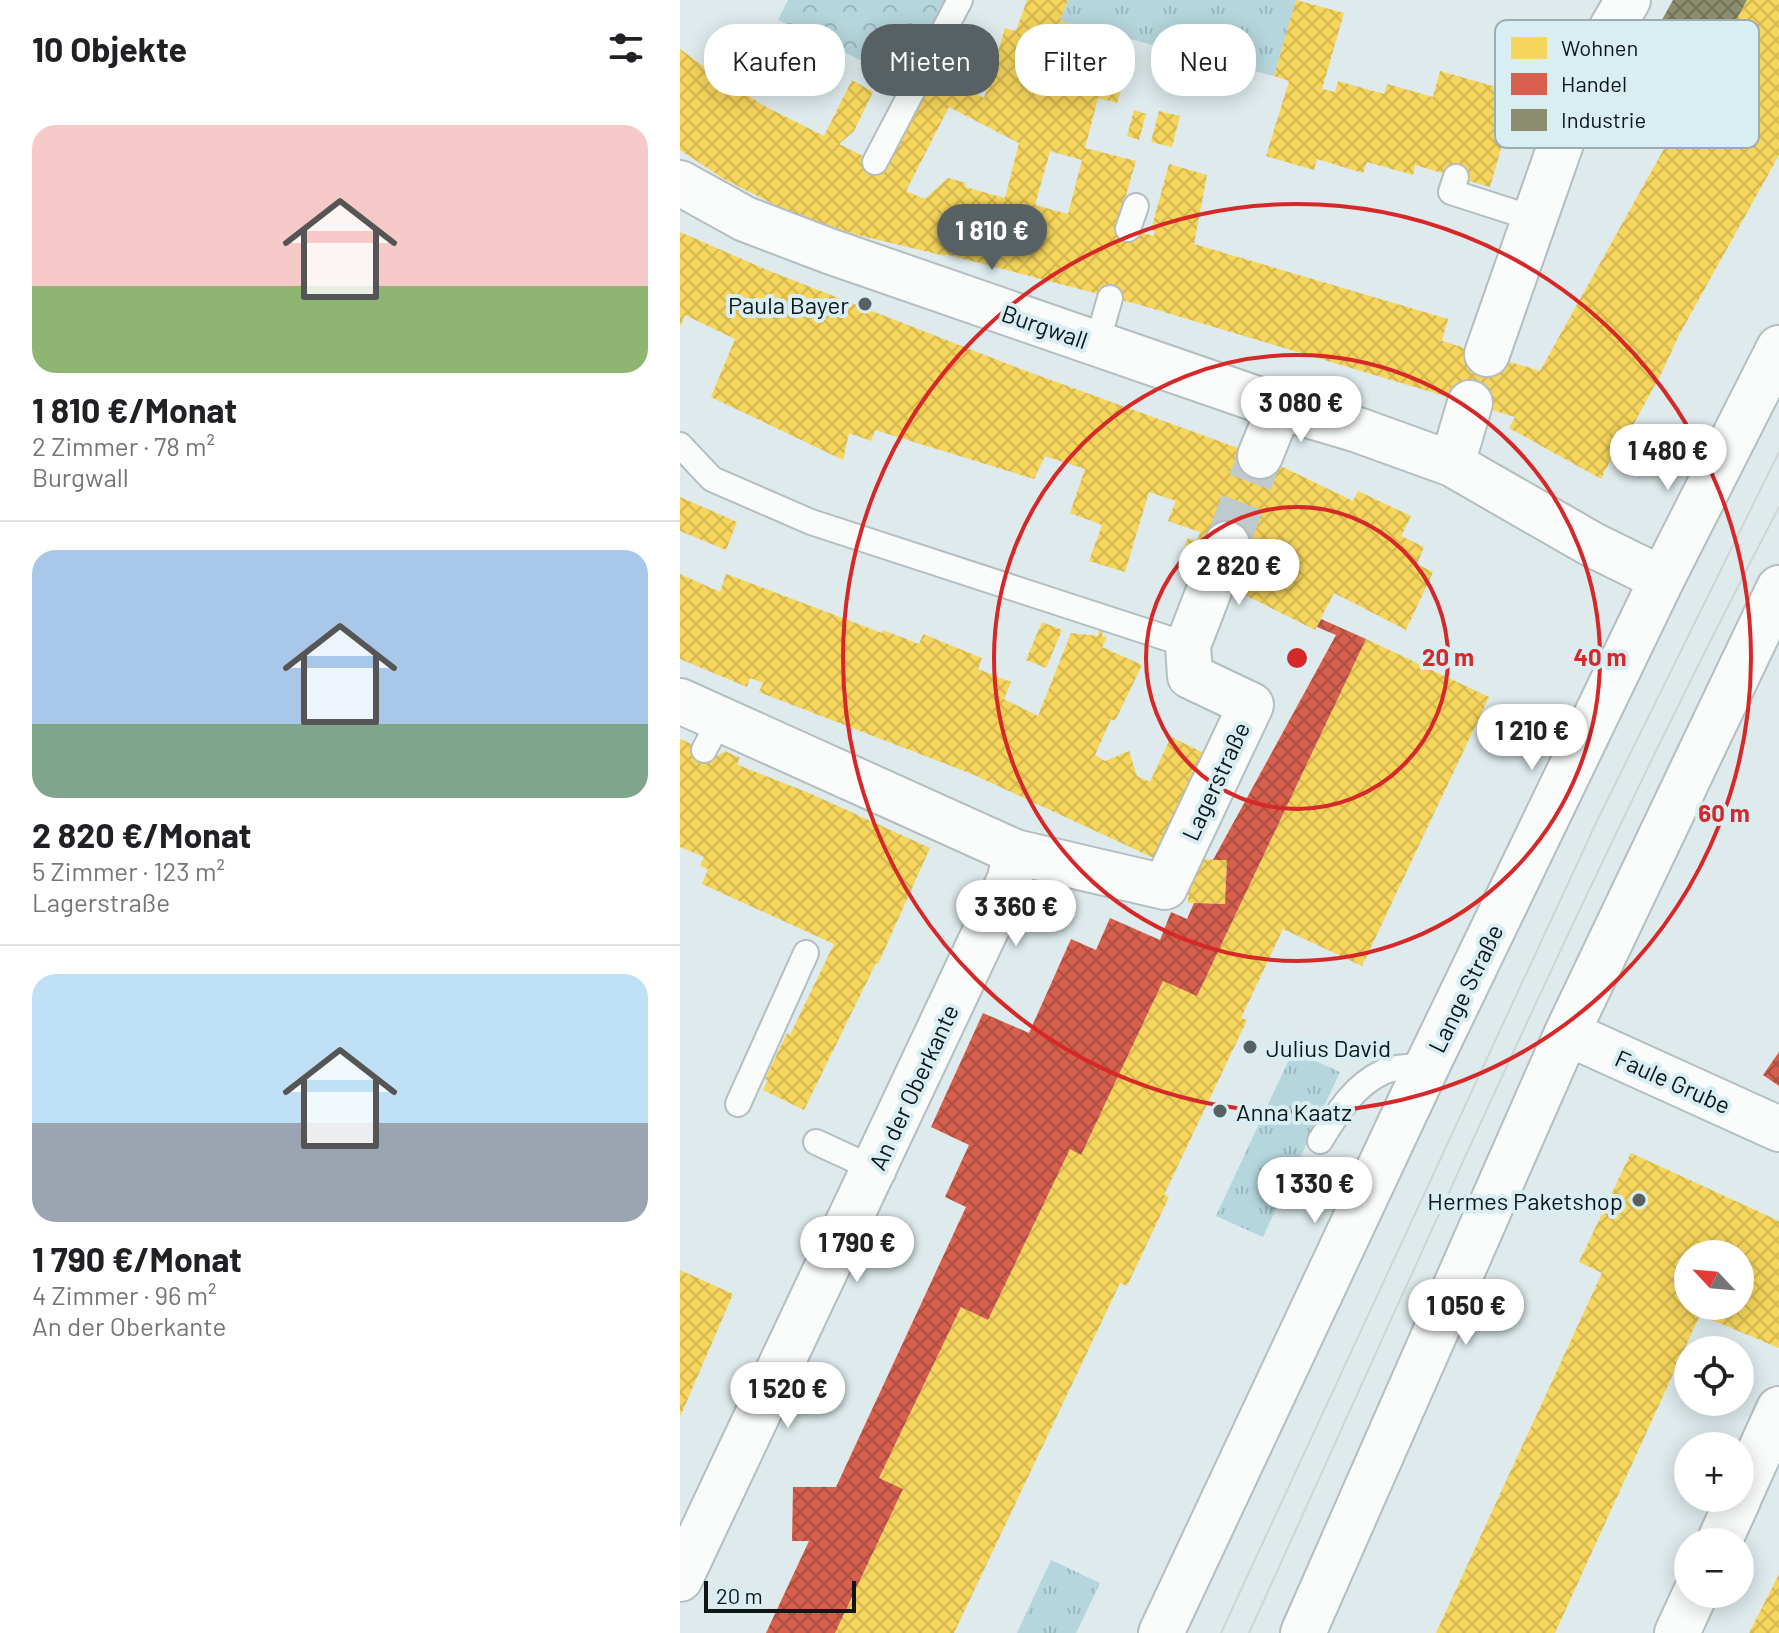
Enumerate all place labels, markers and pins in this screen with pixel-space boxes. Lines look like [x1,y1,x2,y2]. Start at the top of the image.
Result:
pin: 1 810 € [918,204,1066,272]
place label: Paula Bayer [728,290,849,319]
marker: Paula Bayer [856,295,874,313]
pin: 3 080 € [1227,376,1375,444]
pin: 1 480 € [1594,424,1742,492]
pin: 2 820 € [1165,539,1313,607]
centre of rings [1283,644,1311,672]
pin: 1 210 € [1458,704,1606,772]
pin: 3 360 € [942,880,1090,948]
place label: Julius David [1266,1033,1391,1062]
marker: Julius David [1241,1038,1259,1056]
place label: Anna Kaatz [1236,1097,1352,1126]
marker: Anna Kaatz [1211,1102,1229,1120]
pin: 1 330 € [1241,1157,1389,1225]
place label: Hermes Paketshop [1427,1186,1623,1215]
marker: Hermes Paketshop [1630,1191,1648,1209]
pin: 1 790 € [783,1216,931,1284]
pin: 1 050 € [1392,1279,1540,1347]
pin: 1 520 € [714,1362,862,1430]

